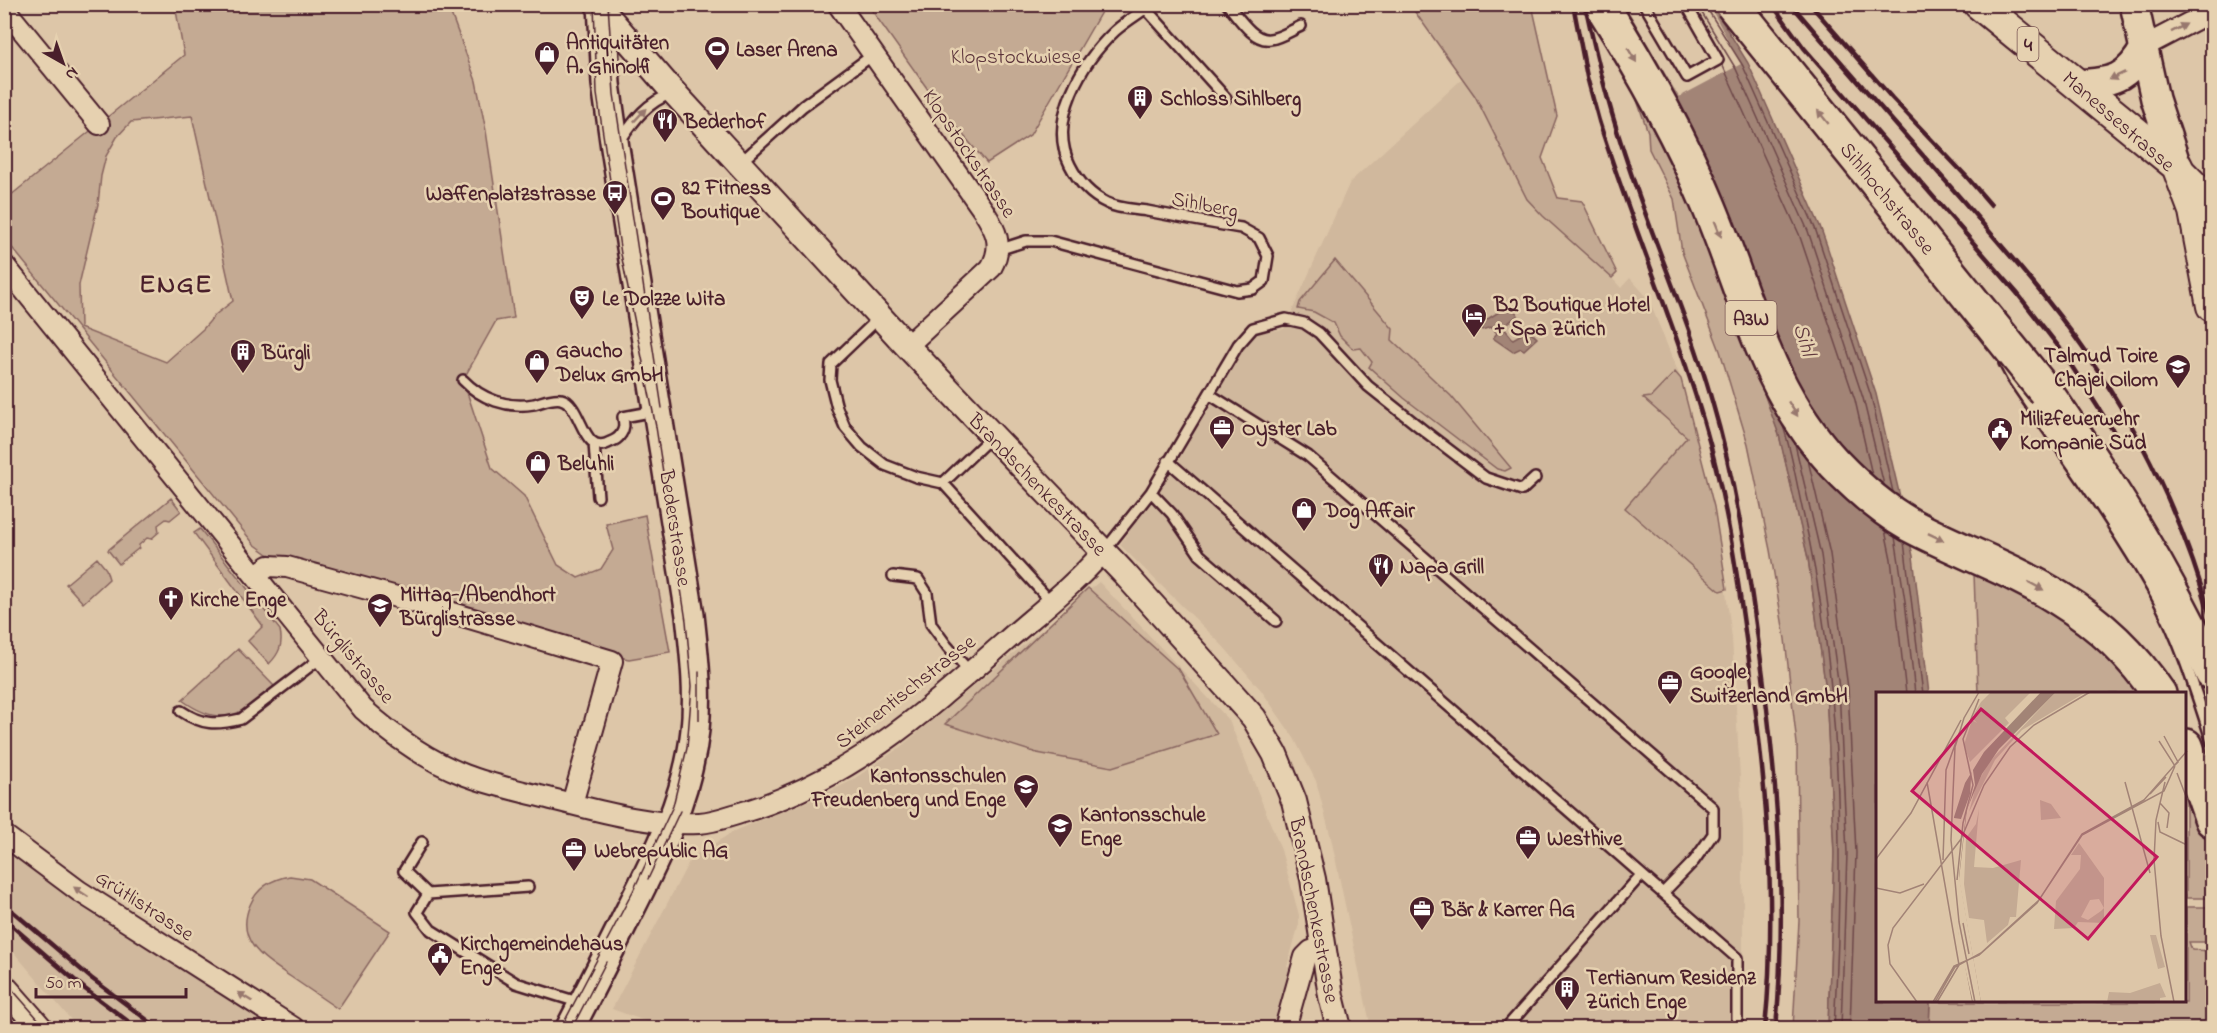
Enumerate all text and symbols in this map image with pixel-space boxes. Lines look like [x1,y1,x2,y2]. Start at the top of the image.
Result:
one-way arrow [2170,23,2187,33]
road number: 4 [2018,27,2038,61]
place label: Antiquitäten A. Ghinolfi [566,29,669,83]
north arrow [33,33,93,93]
sports icon: Laser Arena [702,34,732,72]
place label: Laser Arena [736,36,838,66]
shop icon: Antiquitäten A. Ghinolfi [532,39,562,77]
park label: Klopstockwiese [951,43,1082,73]
one-way arrow [1626,47,1637,63]
text: N [59,60,83,86]
street label: Manessestrasse [2055,65,2181,180]
one-way arrow [2109,72,2126,81]
building icon: Schloss Sihlberg [1125,83,1155,121]
street label: Klopstockstrasse [914,84,1023,225]
place label: Schloss Sihlberg [1160,85,1301,117]
restaurant icon: Bederhof [650,106,680,144]
one-way arrow [633,107,647,122]
place label: Bederhof [683,108,767,138]
one-way arrow [1817,110,1830,125]
street label: Sihlhochstrasse [1832,136,1942,263]
place label: 82 Fitness Boutique [681,174,771,228]
bus stop icon: Waffenplatzstrasse [600,178,630,216]
place label: Waffenplatzstrasse [426,180,597,210]
sports icon: 82 Fitness Boutique [648,184,678,222]
street label: Sihlberg [1168,185,1240,229]
one-way arrow [1714,220,1723,238]
district label: ENGE [139,266,213,305]
theatre icon: Le Dolzze Wita [567,283,597,321]
place label: Le Dolzze Wita [602,285,725,315]
place label: B2 Boutique Hotel + Spa Zürich [1493,291,1651,345]
hotel icon: B2 Boutique Hotel + Spa Zürich [1459,301,1489,339]
road number: A3W [1726,301,1776,335]
water label: Sihl [1783,320,1824,362]
building icon: Bürgli [228,337,258,375]
place label: Gaucho Delux GmbH [555,337,664,391]
place label: Bürgli [261,339,311,371]
place label: Talmud Toire Chajei Oilom [2044,342,2159,396]
shop icon: Gaucho Delux GmbH [522,347,552,385]
school or university icon: Talmud Toire Chajei Oilom [2163,352,2193,390]
one-way arrow [1787,401,1798,417]
place label: Milizfeuerwehr Kompanie Süd [2020,405,2146,459]
street label: Brandschenkestrasse [959,406,1113,564]
office icon: Oyster Lab [1207,413,1237,451]
place label: Oyster Lab [1242,415,1337,447]
public building icon: Milizfeuerwehr Kompanie Süd [1985,415,2015,453]
shop icon: Beluhli [523,448,553,486]
place label: Beluhli [557,450,615,480]
street label: Bederstrasse [650,467,698,589]
shop icon: Dog Affair [1289,495,1319,533]
place label: Dog Affair [1323,497,1415,529]
one-way arrow [1927,532,1944,541]
restaurant icon: Napa Grill [1366,551,1396,589]
place label: Napa Grill [1400,553,1485,583]
place label: Mittag-/Abendhort Bürglistrasse [399,581,557,637]
one-way arrow [2028,581,2045,591]
church icon: Kirche Enge [156,584,186,622]
place label: Kirche Enge [190,586,287,618]
school or university icon: Mittag-/Abendhort Bürglistrasse [365,591,395,629]
street label: Bürglistrasse [302,603,401,713]
street label: Steinentischstrasse [830,628,983,757]
place label: Google Switzerland GmbH [1690,658,1848,712]
office icon: Google Switzerland GmbH [1655,668,1685,706]
inset map [1876,692,2187,1003]
place label: Kantonsschulen Freudenberg und Enge [811,762,1007,818]
school or university icon: Kantonsschulen Freudenberg und Enge [1011,772,1041,810]
place label: Kantonsschule Enge [1080,801,1206,857]
school or university icon: Kantonsschule Enge [1045,811,1075,849]
street label: Brandschenkestrasse [1280,814,1346,1007]
office icon: Westhive [1513,823,1543,861]
place label: Westhive [1547,825,1623,855]
office icon: Webrepublic AG [559,835,589,873]
place label: Webrepublic AG [594,837,729,867]
street label: Grütlistrasse [89,863,200,950]
one-way arrow [73,886,89,898]
office icon: Bär & Karrer AG [1407,894,1437,932]
place label: Bär & Karrer AG [1441,896,1575,926]
place label: Kirchgemeindehaus Enge [460,930,624,986]
public building icon: Kirchgemeindehaus Enge [425,940,455,978]
scale bar [36,961,186,999]
place label: Tertianum Residenz Zürich Enge [1586,964,1757,1020]
text: 50 m [45,971,82,997]
building icon: Tertianum Residenz Zürich Enge [1552,974,1582,1012]
one-way arrow [237,992,253,1003]

